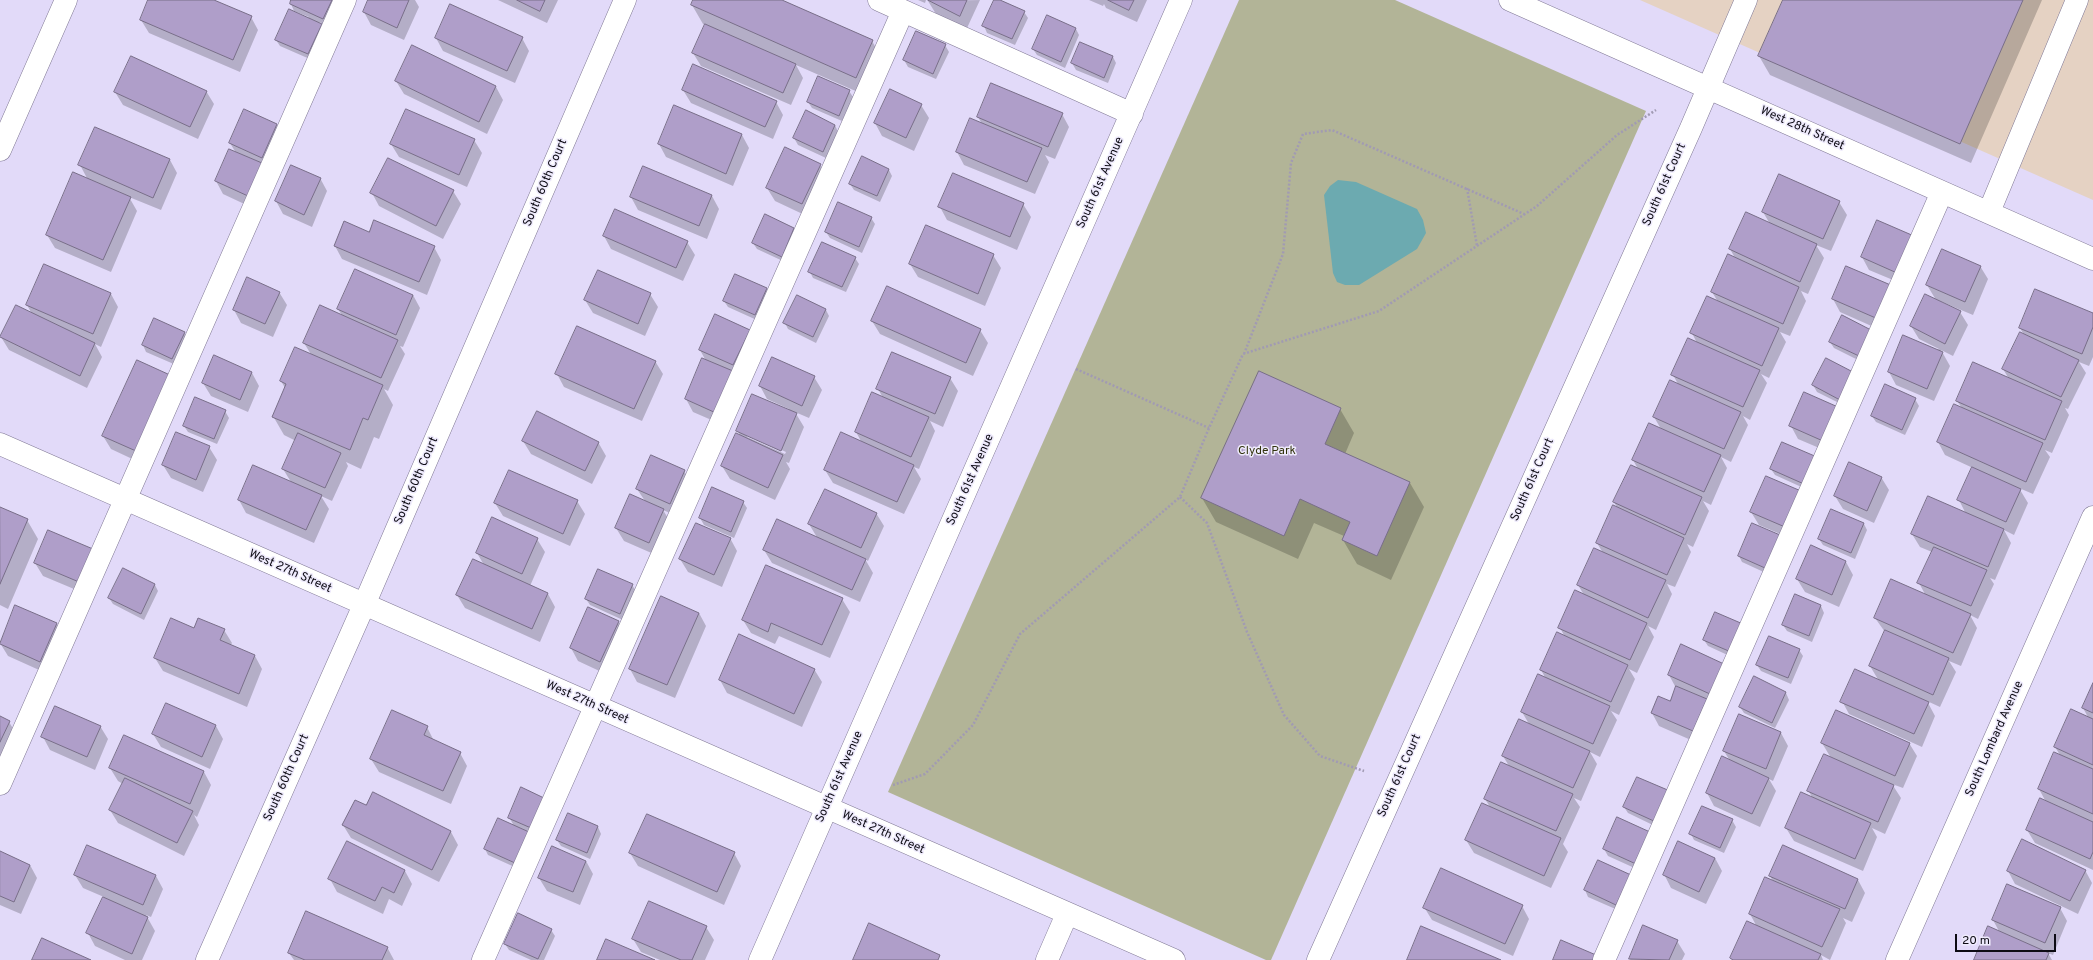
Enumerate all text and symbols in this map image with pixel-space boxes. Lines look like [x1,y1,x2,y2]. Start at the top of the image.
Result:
street label: West 28th Street [1758,104,1846,154]
street label: South 61st Avenue [1074,135,1128,231]
street label: South 60th Court [521,137,571,229]
street label: South 61st Court [1640,141,1690,229]
street label: South 61st Avenue [944,432,998,528]
street label: South 60th Court [392,435,442,527]
street label: South 61st Court [1508,436,1558,524]
park label: Clyde Park [1238,445,1296,459]
street label: West 27th Street [246,547,334,597]
street label: West 27th Street [543,678,631,728]
street label: South Lombard Avenue [1963,679,2027,799]
street label: South 61st Avenue [813,729,867,825]
street label: South 60th Court [261,732,313,824]
street label: South 61st Court [1375,732,1425,820]
street label: West 27th Street [839,808,927,858]
scale bar [1957,926,2058,952]
text: 20 m [1962,933,1990,949]

